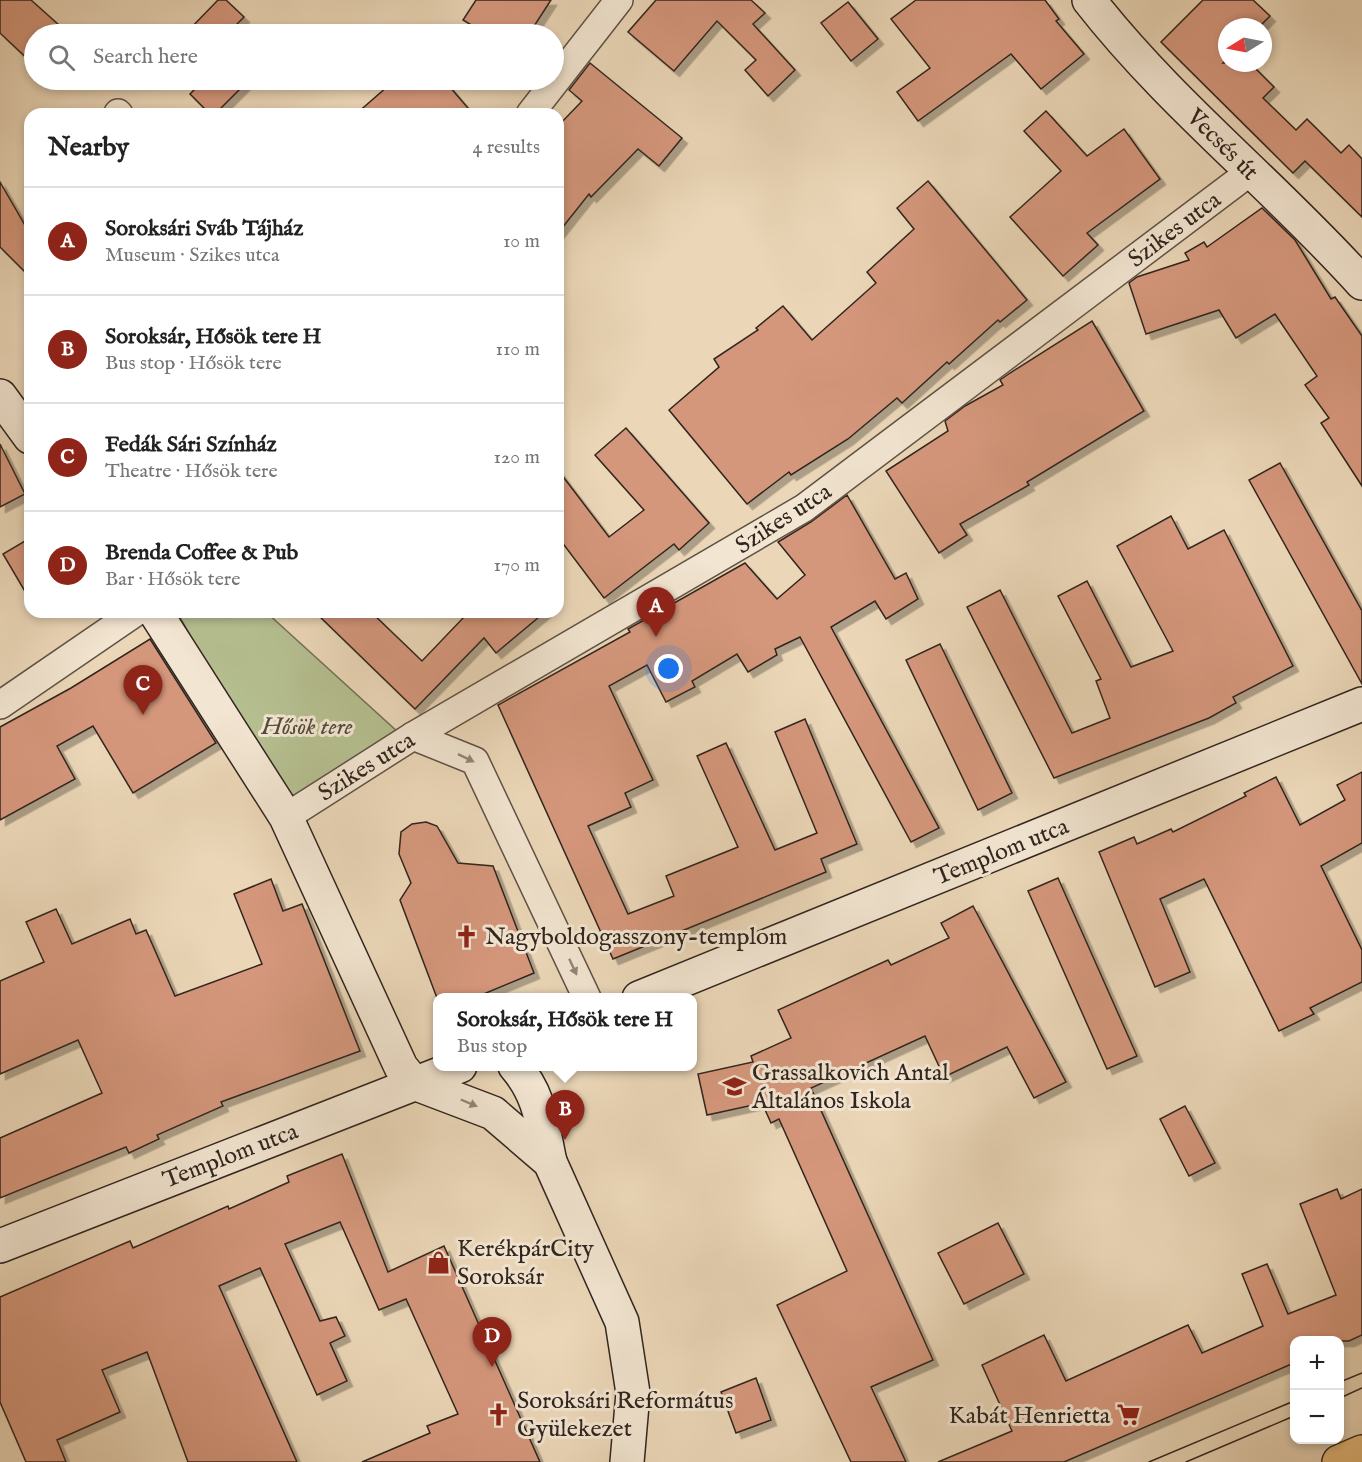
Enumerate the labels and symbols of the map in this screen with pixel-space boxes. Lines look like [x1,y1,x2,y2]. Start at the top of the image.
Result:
north arrow [1218,18,1272,72]
street label: Vecsés út [1179,102,1265,188]
street label: Szikes utca [1122,185,1228,275]
street label: Szikes utca [730,476,838,562]
pin: A [636,588,676,637]
your location [654,654,683,683]
pin: C [124,666,162,715]
park label: Hősök tere [260,712,353,743]
street label: Szikes utca [313,725,422,809]
one-way arrow [458,753,476,763]
street label: Templom utca [930,811,1074,893]
place label: Nagyboldogasszony-templom [485,922,787,953]
church icon: Nagyboldogasszony-templom [454,923,480,949]
one-way arrow [568,959,577,976]
place label: Grassalkovich Antal Általános Iskola [751,1058,949,1117]
school or university icon: Grassalkovich Antal Általános Iskola [721,1073,747,1099]
pin: B [546,1090,584,1140]
one-way arrow [460,1098,478,1108]
street label: Templom utca [159,1116,303,1196]
place label: KerékpárCity Soroksár [457,1234,594,1293]
shop icon: KerékpárCity Soroksár [426,1249,452,1275]
pin: D [472,1318,512,1367]
place label: Soroksári Református Gyülekezet [517,1386,733,1445]
church icon: Soroksári Református Gyülekezet [486,1401,512,1427]
place label: Kabát Henrietta [949,1401,1111,1432]
supermarket icon: Kabát Henrietta [1115,1402,1141,1428]

